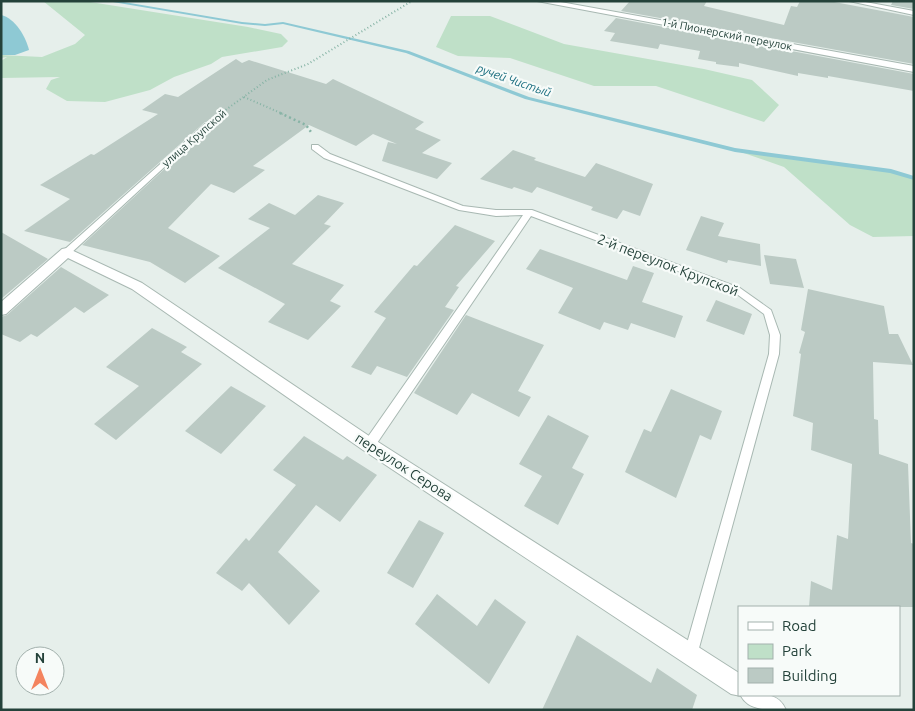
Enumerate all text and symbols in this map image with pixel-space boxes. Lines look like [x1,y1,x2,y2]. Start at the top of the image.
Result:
street label: 1-й Пионерский переулок [661,15,794,53]
water label: ручей Чистый [474,61,553,99]
street label: улица Крупской [160,107,228,169]
street label: 2-й переулок Крупской [595,231,741,299]
street label: переулок Серова [352,430,456,504]
legend [738,606,900,696]
text: Road [782,617,817,634]
text: Park [782,642,812,659]
north arrow [15,646,65,696]
text: N [35,650,45,666]
text: Building [782,667,837,684]

